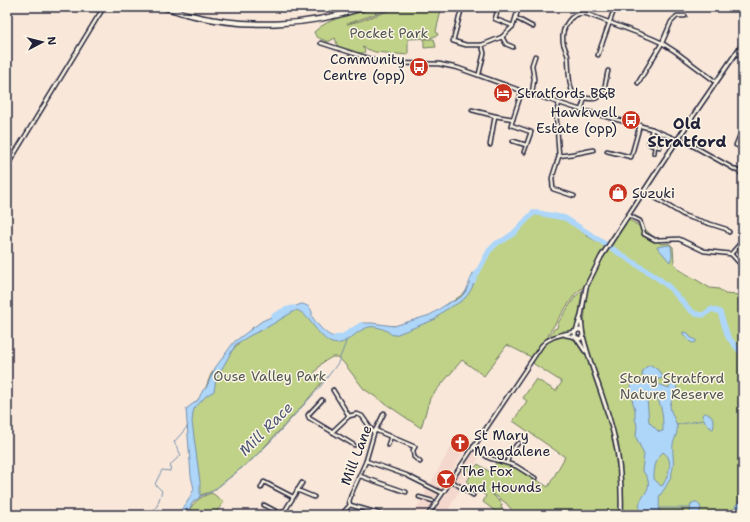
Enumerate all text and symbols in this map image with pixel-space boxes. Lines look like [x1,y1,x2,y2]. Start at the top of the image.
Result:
north arrow [22,22,62,62]
park label: Pocket Park [349,24,429,42]
text: N [43,36,59,46]
place label: Community Centre (opp) [323,50,405,84]
bus stop icon: Community Centre (opp) [408,56,430,78]
hotel icon: Stratfords B&B [492,82,514,104]
place label: Stratfords B&B [517,84,616,102]
place label: Hawkwell Estate (opp) [536,103,618,137]
bus stop icon: Hawkwell Estate (opp) [620,109,642,131]
district label: Old Stratford [648,113,726,152]
shop icon: Suzuki [607,182,629,204]
place label: Suzuki [632,184,675,202]
park label: Ouse Valley Park [213,367,327,385]
park label: Stony Stratford Nature Reserve [620,369,724,403]
water label: Mill Race [235,398,297,460]
street label: Mill Lane [336,422,376,488]
place label: St Mary Magdalene [474,426,550,460]
church icon: St Mary Magdalene [449,432,471,454]
place label: The Fox and Hounds [460,462,542,496]
bar icon: The Fox and Hounds [435,468,457,490]

